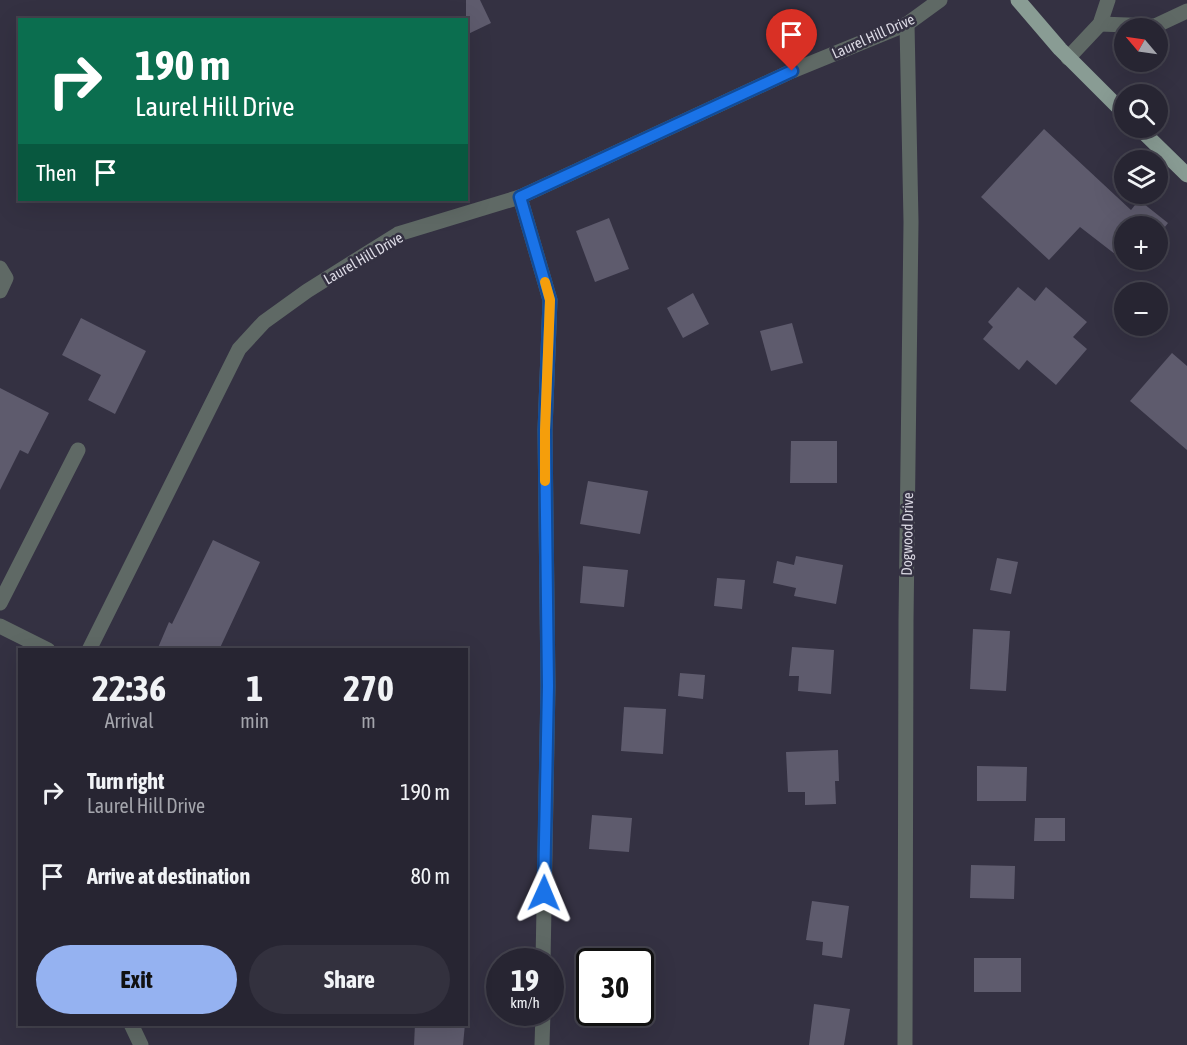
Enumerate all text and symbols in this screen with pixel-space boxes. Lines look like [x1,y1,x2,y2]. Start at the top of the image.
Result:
pin [766,9,817,71]
street label: Laurel Hill Drive [829,10,917,62]
icon: arrive [775,18,808,51]
north arrow [1114,18,1168,72]
map controls [1114,18,1168,336]
text: 190 m [135,41,230,89]
icon: right [36,42,114,120]
button: search [1114,84,1168,138]
text: Laurel Hill Drive [135,91,294,122]
button: layers [1114,150,1168,204]
icon: arrive [89,156,122,189]
text: Then [36,160,77,186]
button: + [1114,216,1168,270]
street label: Laurel Hill Drive [320,228,406,288]
button: − [1114,282,1168,336]
street label: Dogwood Drive [898,492,916,576]
text: 22:36 [92,667,166,709]
text: 1 [246,667,263,709]
text: 270 [343,667,394,709]
text: Arrival [105,709,154,732]
text: min [240,709,269,732]
text: m [361,709,376,732]
text: Turn right [87,768,164,794]
icon: right [36,776,69,809]
text: 190 m [400,779,450,805]
text: Laurel Hill Drive [87,794,205,817]
icon: arrive [36,860,69,893]
position arrow [512,861,576,925]
text: Arrive at destination [87,863,250,889]
text: 80 m [410,863,450,889]
button: Exit [36,945,237,1014]
button: Share [249,945,450,1014]
speed limit sign: 30 [576,948,654,1026]
text: 19 [511,963,539,997]
text: km/h [510,994,540,1011]

